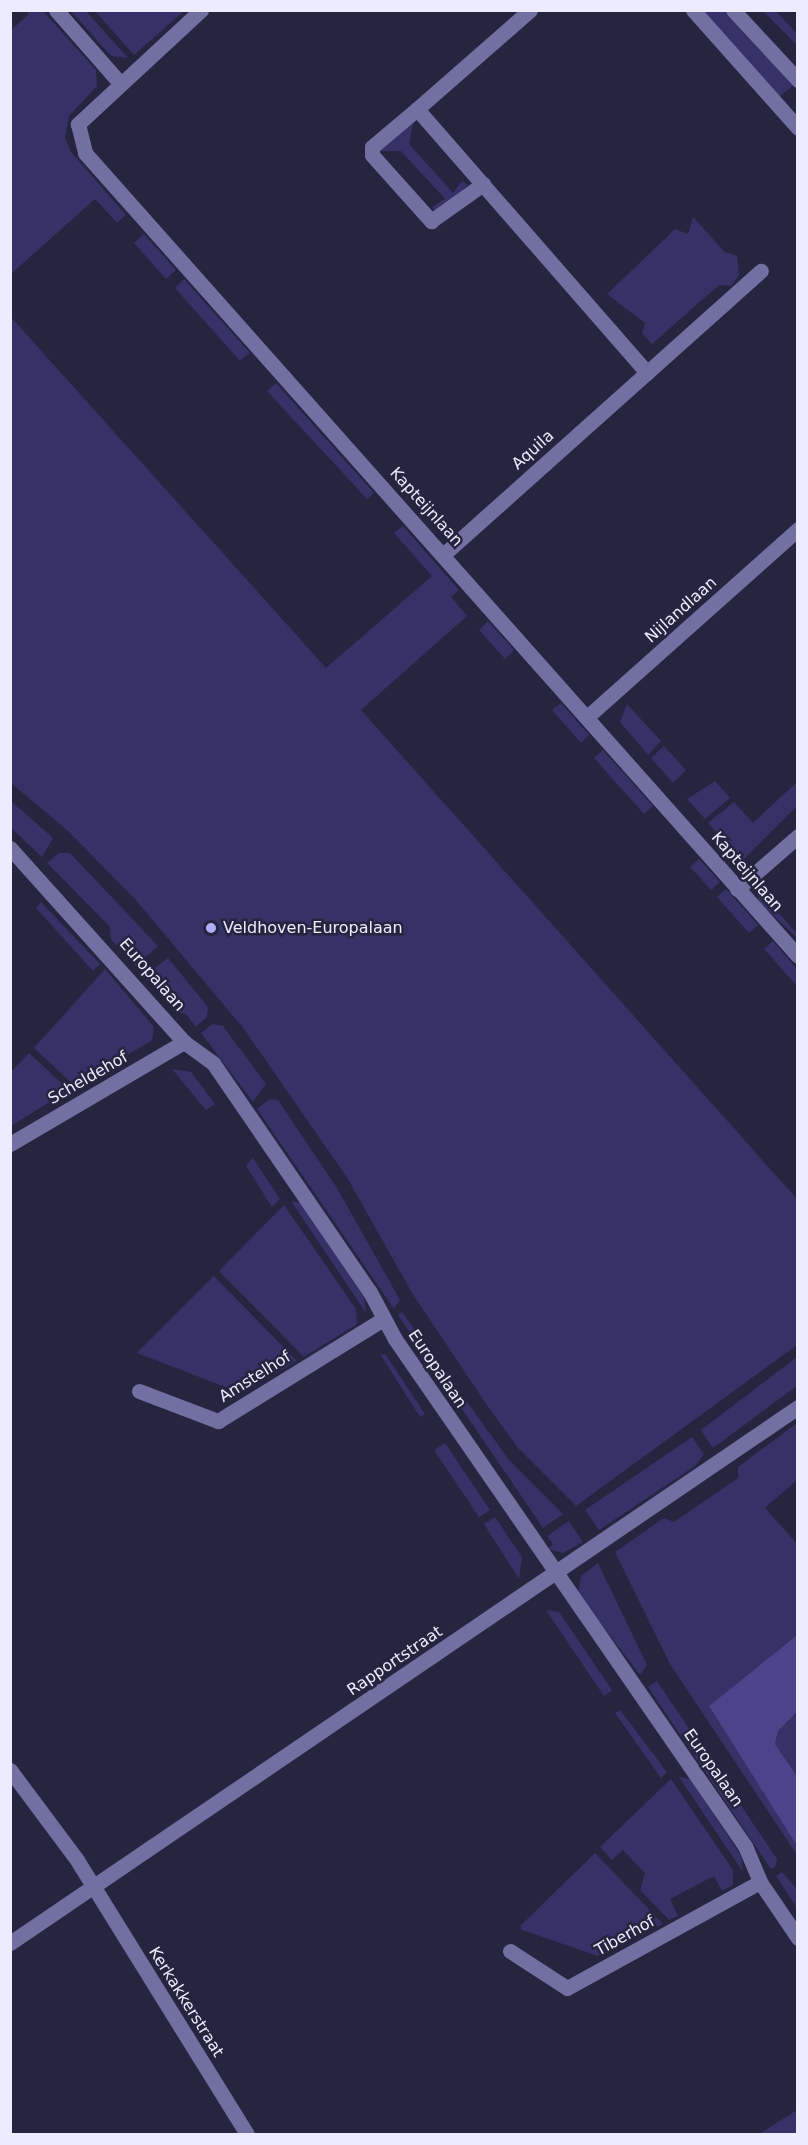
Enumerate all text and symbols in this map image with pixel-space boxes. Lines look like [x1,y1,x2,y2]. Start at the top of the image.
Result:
street label: Aquila [508,426,558,474]
street label: Kapteijnlaan [386,464,466,550]
street label: Nijlandlaan [641,573,721,647]
street label: Kapteijnlaan [707,828,787,916]
place label: Veldhoven-Europalaan [223,918,403,938]
marker: Veldhoven-Europalaan [204,921,218,935]
street label: Europalaan [115,935,189,1015]
street label: Scheldehof [45,1047,131,1109]
street label: Europalaan [404,1326,470,1412]
street label: Amstelhof [216,1347,294,1407]
street label: Rapportstraat [344,1622,446,1700]
street label: Europalaan [679,1725,747,1811]
street label: Tiberhof [592,1912,658,1960]
street label: Kerkakkerstraat [144,1943,228,2061]

